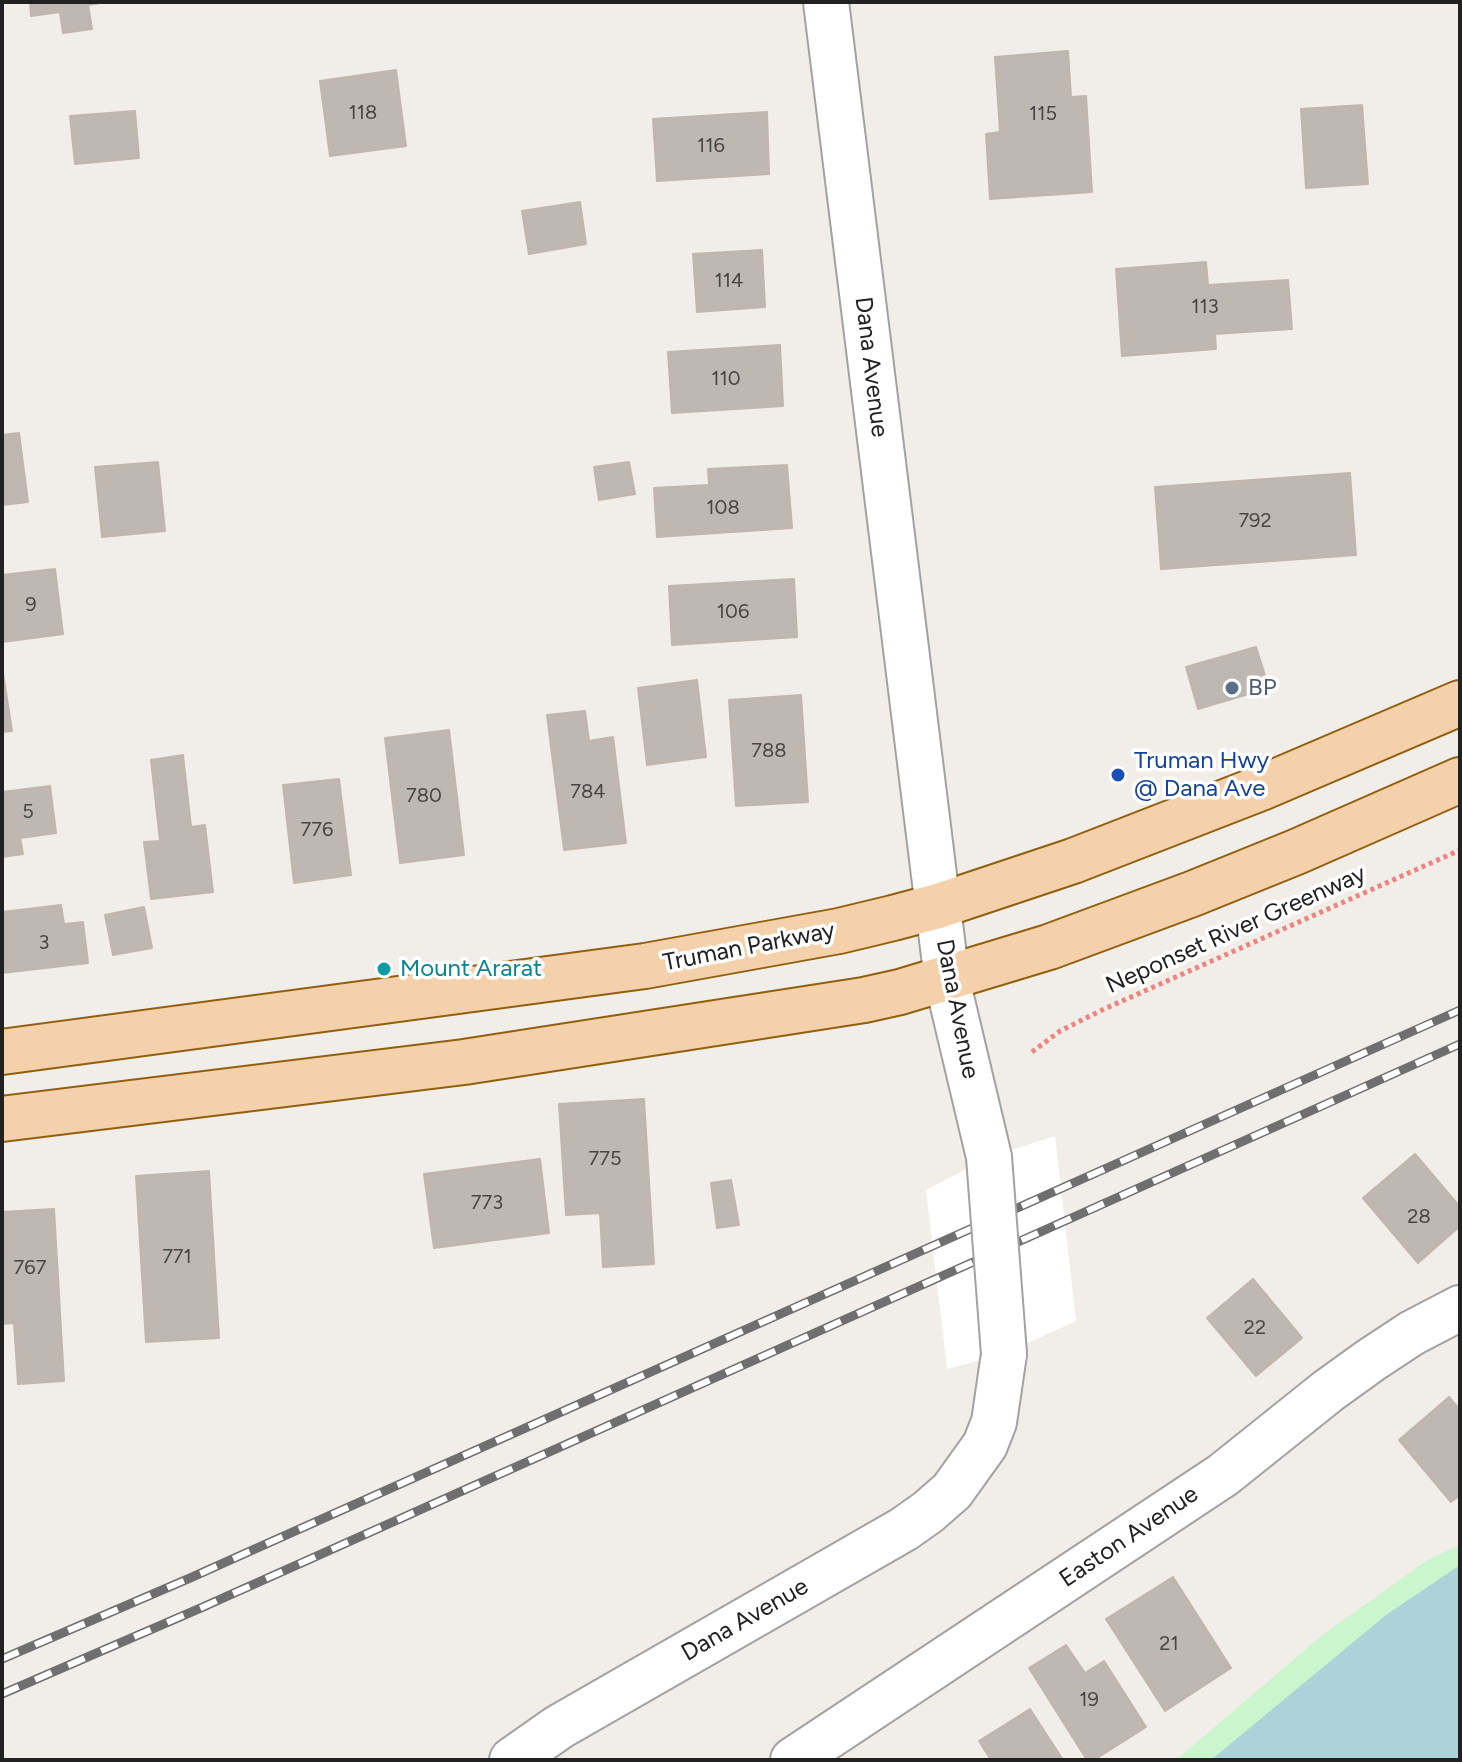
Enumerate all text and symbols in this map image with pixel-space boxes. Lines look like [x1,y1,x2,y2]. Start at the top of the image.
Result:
house number: 118 [349,101,377,125]
house number: 115 [1029,102,1057,126]
house number: 116 [697,134,725,158]
house number: 114 [715,269,743,293]
street label: Dana Avenue [848,295,894,439]
house number: 113 [1191,295,1219,319]
house number: 110 [711,367,741,391]
house number: 108 [706,496,740,520]
house number: 792 [1238,509,1272,533]
house number: 9 [25,593,37,617]
house number: 106 [717,600,749,624]
place label: BP [1248,674,1277,702]
marker: BP [1223,679,1241,697]
house number: 788 [751,739,787,763]
place label: Truman Hwy @ Dana Ave [1134,747,1269,803]
marker: Truman Hwy @ Dana Ave [1109,766,1127,784]
house number: 784 [570,780,606,804]
house number: 780 [406,784,442,808]
house number: 5 [22,800,34,824]
house number: 776 [301,818,333,842]
street label: Neponset River Greenway [1102,860,1370,1000]
street label: Truman Parkway [661,916,837,978]
house number: 3 [39,931,49,955]
street label: Dana Avenue [929,937,985,1081]
place label: Mount Ararat [400,955,542,983]
marker: Mount Ararat [375,960,393,978]
house number: 775 [589,1147,621,1171]
house number: 773 [471,1191,503,1215]
house number: 28 [1407,1205,1431,1229]
house number: 771 [162,1245,192,1269]
house number: 767 [14,1256,46,1280]
house number: 22 [1244,1316,1266,1340]
street label: Easton Avenue [1054,1480,1204,1594]
street label: Dana Avenue [677,1572,813,1668]
house number: 21 [1159,1632,1179,1656]
house number: 19 [1079,1688,1099,1712]

